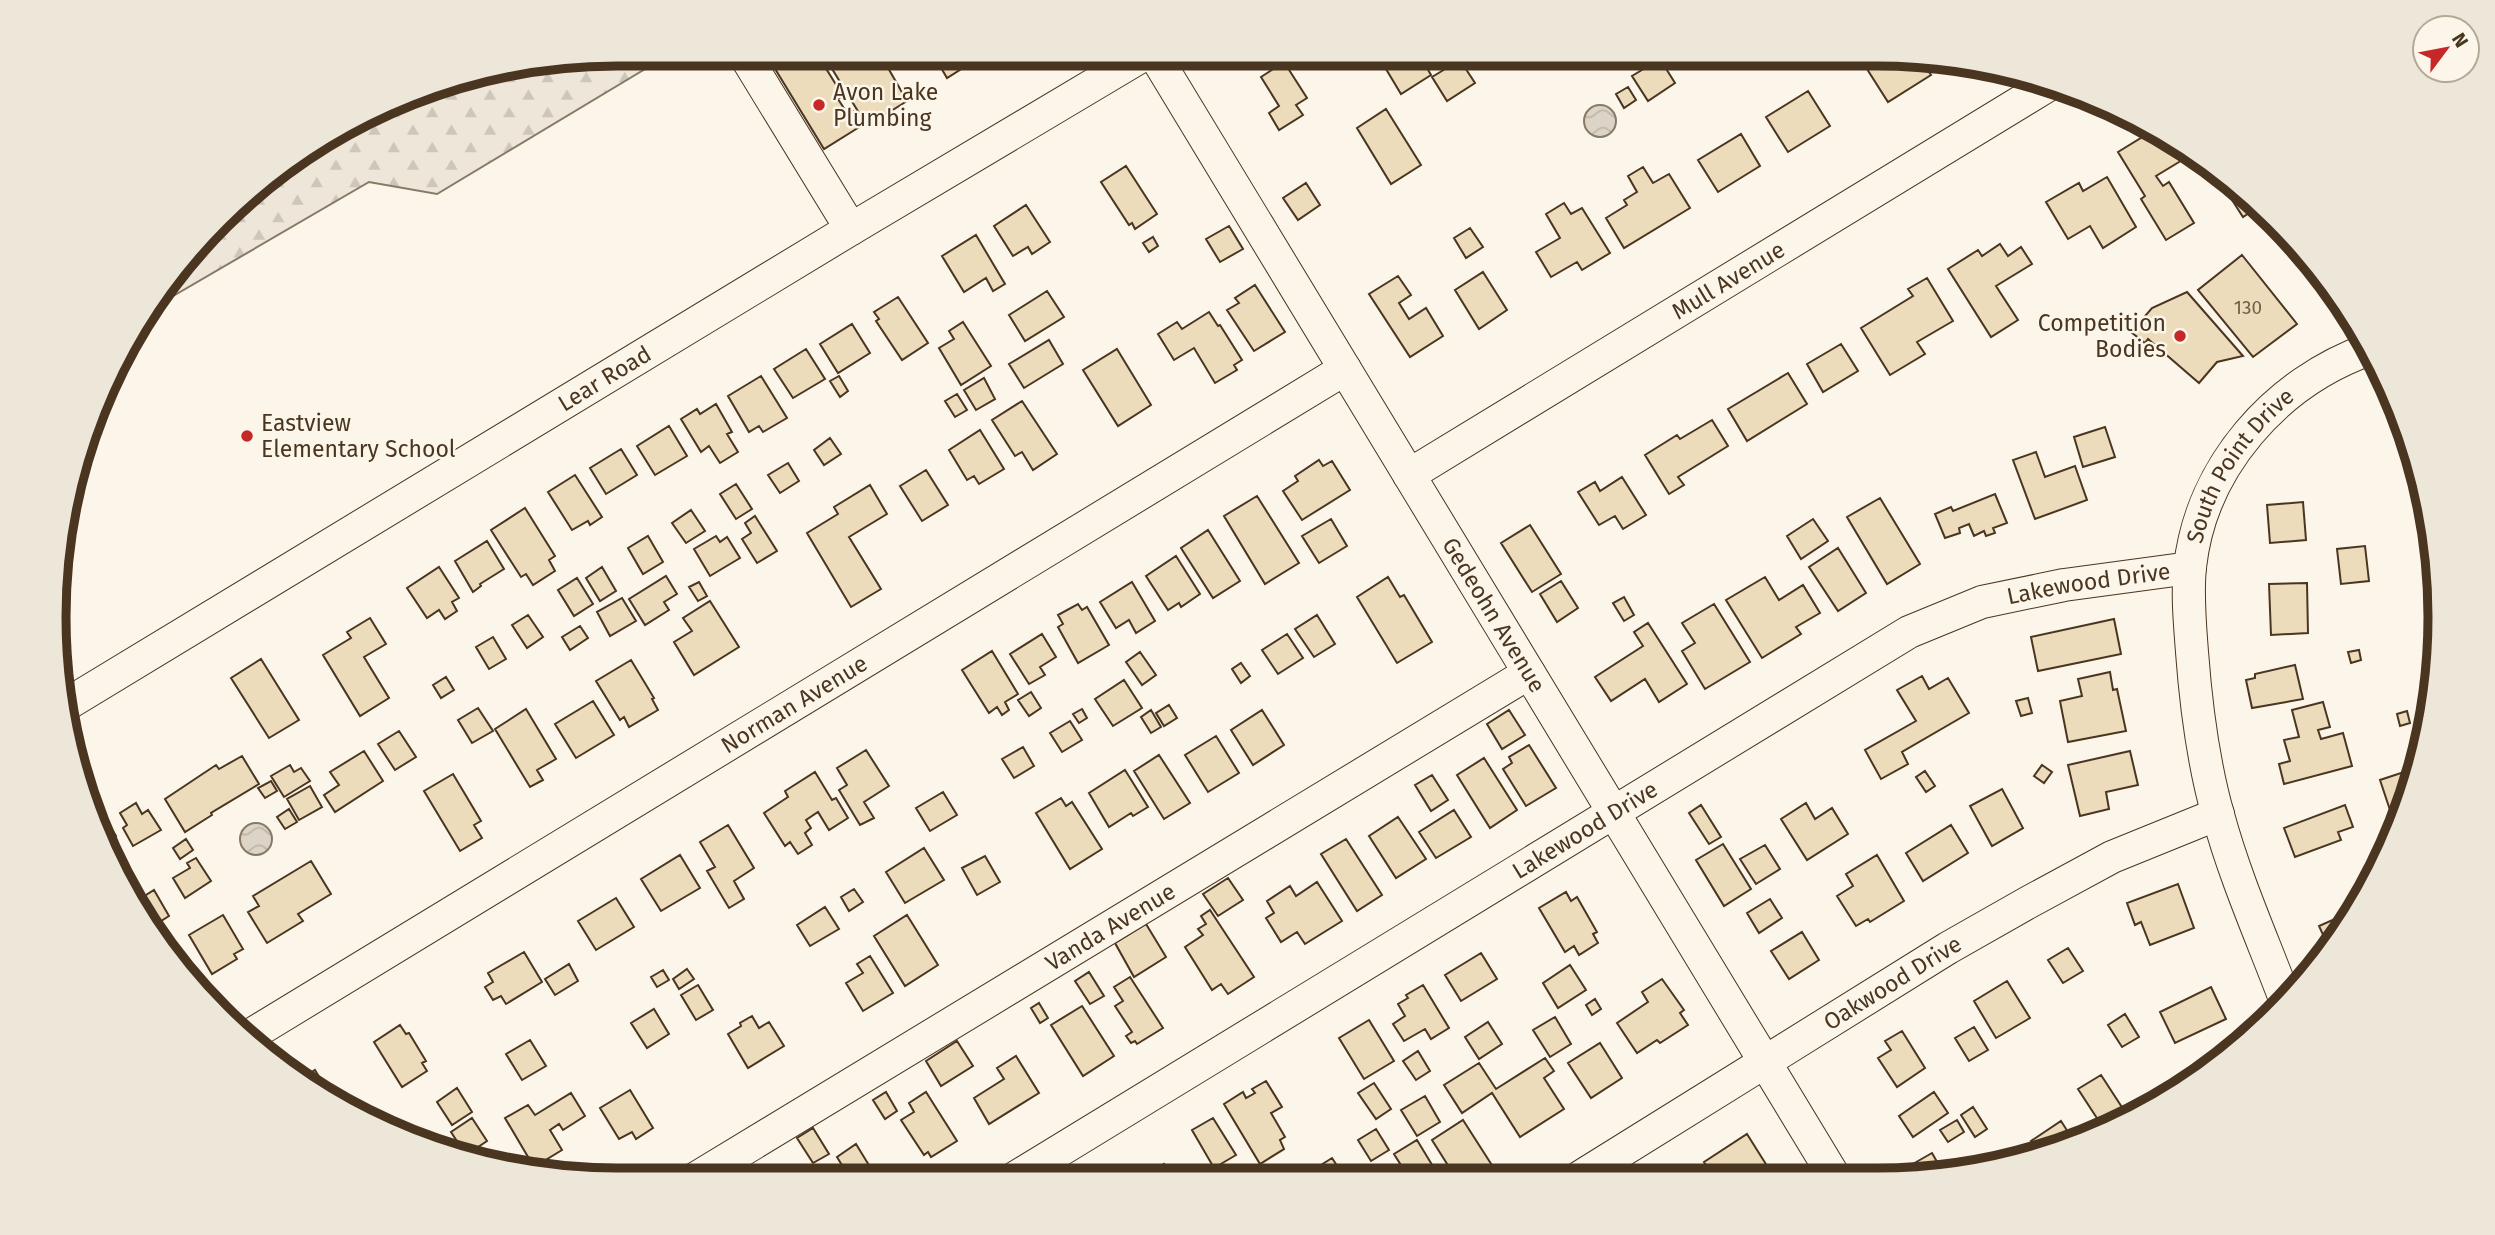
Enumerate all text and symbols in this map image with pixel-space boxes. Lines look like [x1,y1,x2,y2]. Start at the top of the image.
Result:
north arrow [2411,14,2481,84]
text: N [2447,29,2473,52]
place label: Avon Lake Plumbing [833,78,938,132]
marker: Avon Lake Plumbing [811,97,827,113]
street label: Mull Avenue [1667,235,1790,325]
house number: 130 [2234,296,2262,319]
place label: Competition Bodies [2038,309,2166,363]
marker: Competition Bodies [2172,328,2188,344]
street label: Lear Road [553,340,656,417]
street label: South Point Drive [2180,382,2299,546]
place label: Eastview Elementary School [261,409,456,463]
marker: Eastview Elementary School [239,428,255,444]
street label: Gedeohn Avenue [1436,532,1552,698]
street label: Lakewood Drive [2004,557,2172,610]
street label: Norman Avenue [716,649,872,759]
street label: Lakewood Drive [1507,775,1663,885]
street label: Vanda Avenue [1040,877,1180,977]
street label: Oakwood Drive [1818,929,1966,1036]

